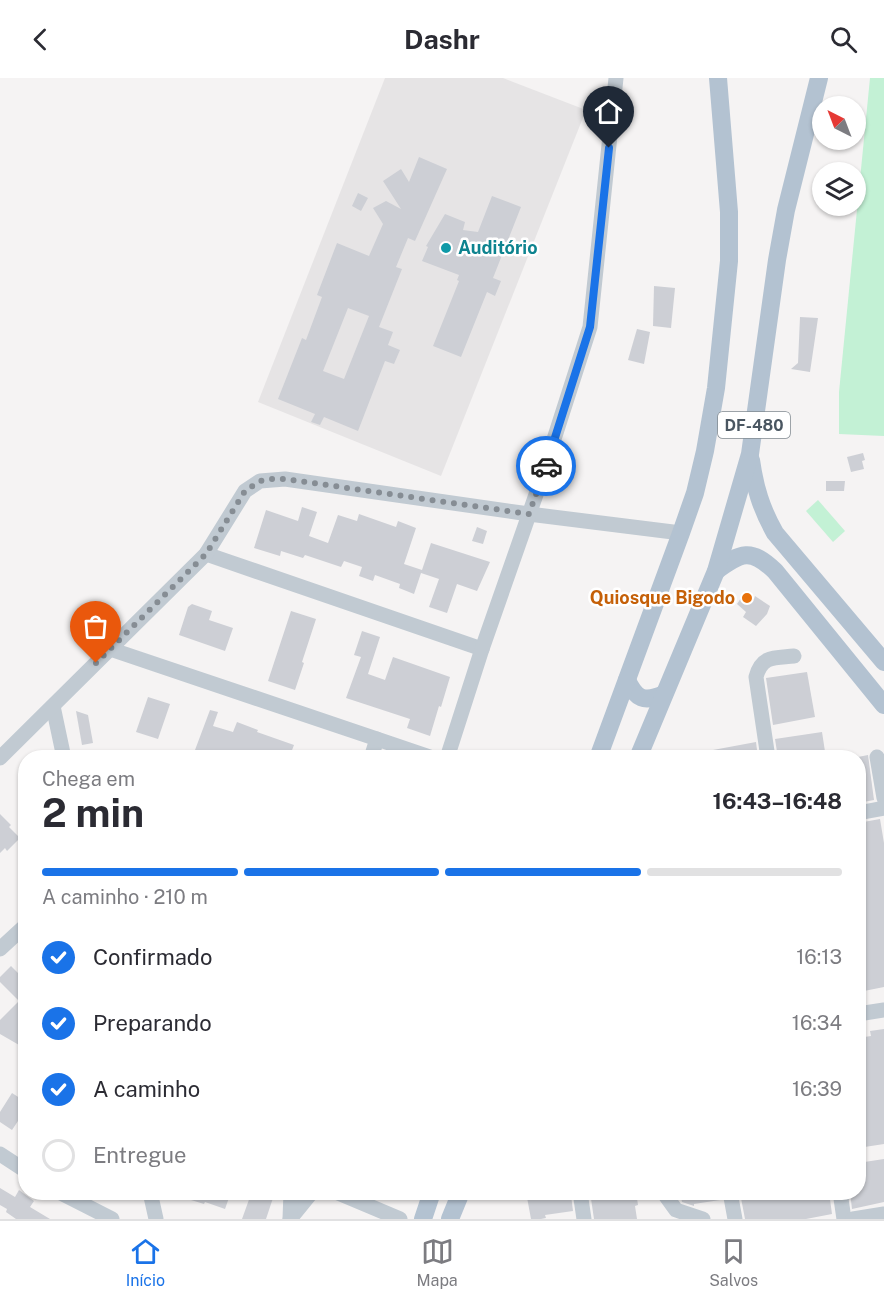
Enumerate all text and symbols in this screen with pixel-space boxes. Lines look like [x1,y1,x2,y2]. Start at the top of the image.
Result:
icon: back [24,23,57,56]
text: Dashr [404,23,480,55]
icon: search [827,23,860,56]
pin [583,86,634,148]
icon: home [592,95,625,128]
north arrow [812,96,866,150]
map controls [812,96,866,216]
button: layers [812,162,866,216]
place label: Auditório [458,237,538,258]
marker: Auditório [439,241,453,255]
road number: DF-480 [718,412,790,438]
courier [516,436,576,496]
icon: car [530,450,563,483]
place label: Quiosque Bigodo [590,587,735,608]
marker: Quiosque Bigodo [740,591,754,605]
pin [70,601,121,663]
icon: bag [79,610,112,643]
text: Chega em [42,767,135,791]
text: 16:43–16:48 [713,788,842,814]
text: 2 min [42,790,144,836]
text: A caminho · 210 m [42,885,208,909]
icon: check [42,941,75,974]
text: Confirmado [93,944,212,970]
text: 16:13 [796,945,842,969]
icon: check [42,1007,75,1040]
text: Preparando [93,1010,212,1036]
text: 16:34 [792,1011,842,1035]
icon: check [42,1073,75,1106]
text: A caminho [93,1076,200,1102]
text: 16:39 [792,1077,842,1101]
text: Entregue [93,1142,187,1168]
tab: Início [126,1235,165,1290]
tab: Mapa [416,1235,458,1290]
tab: Salvos [709,1235,758,1290]

